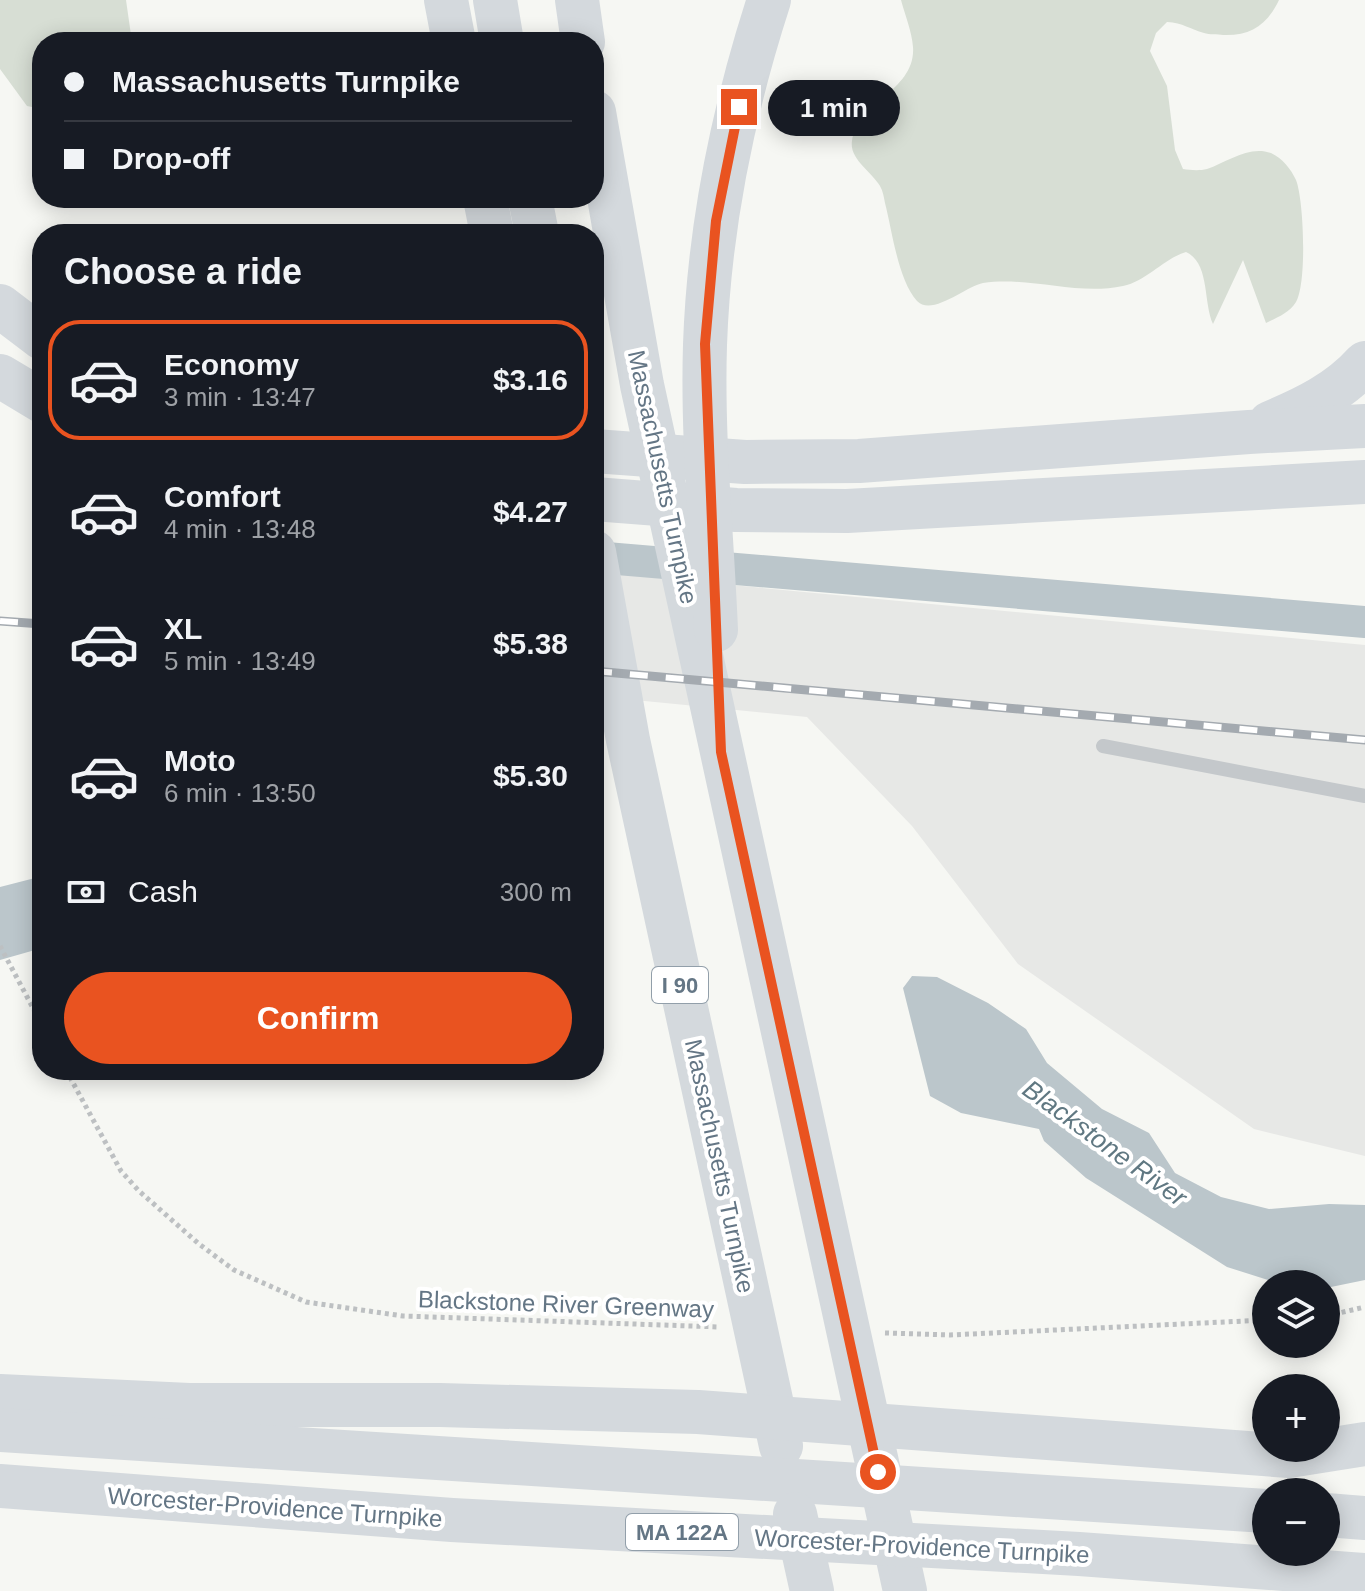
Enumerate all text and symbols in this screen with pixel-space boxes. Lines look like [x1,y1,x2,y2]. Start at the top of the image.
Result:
text: Massachusetts Turnpike [112,65,460,98]
callout: 1 min [767,79,899,135]
route end [721,89,757,125]
text: 1 min [800,93,868,123]
text: Drop-off [112,142,230,175]
text: Choose a ride [64,251,302,292]
icon: car [68,344,140,416]
text: Economy [164,348,299,381]
street label: Massachusetts Turnpike [623,348,703,606]
text: $3.16 [493,363,568,396]
text: 3 min · 13:47 [164,382,316,412]
icon: car [68,476,140,548]
text: Comfort [164,480,281,513]
text: $4.27 [493,495,568,528]
text: 4 min · 13:48 [164,514,316,544]
icon: car [68,608,140,680]
text: XL [164,612,202,645]
text: $5.38 [493,627,568,660]
text: 5 min · 13:49 [164,646,316,676]
icon: car [68,740,140,812]
text: Moto [164,744,236,777]
text: $5.30 [493,759,568,792]
text: 6 min · 13:50 [164,778,316,808]
icon: cash [64,870,108,914]
text: Cash [128,875,198,908]
text: 300 m [500,877,572,907]
road number: I 90 [652,967,708,1003]
button: Confirm [64,972,572,1064]
street label: Massachusetts Turnpike [680,1037,760,1295]
water label: Blackstone River [1017,1074,1194,1213]
map controls [1252,1270,1340,1566]
button: layers [1252,1270,1340,1358]
street label: Blackstone River Greenway [418,1285,714,1323]
button: + [1252,1374,1340,1462]
route start [860,1454,896,1490]
button: − [1252,1478,1340,1566]
street label: Worcester-Providence Turnpike [107,1482,443,1532]
road number: MA 122A [626,1514,738,1550]
street label: Worcester-Providence Turnpike [754,1524,1090,1568]

